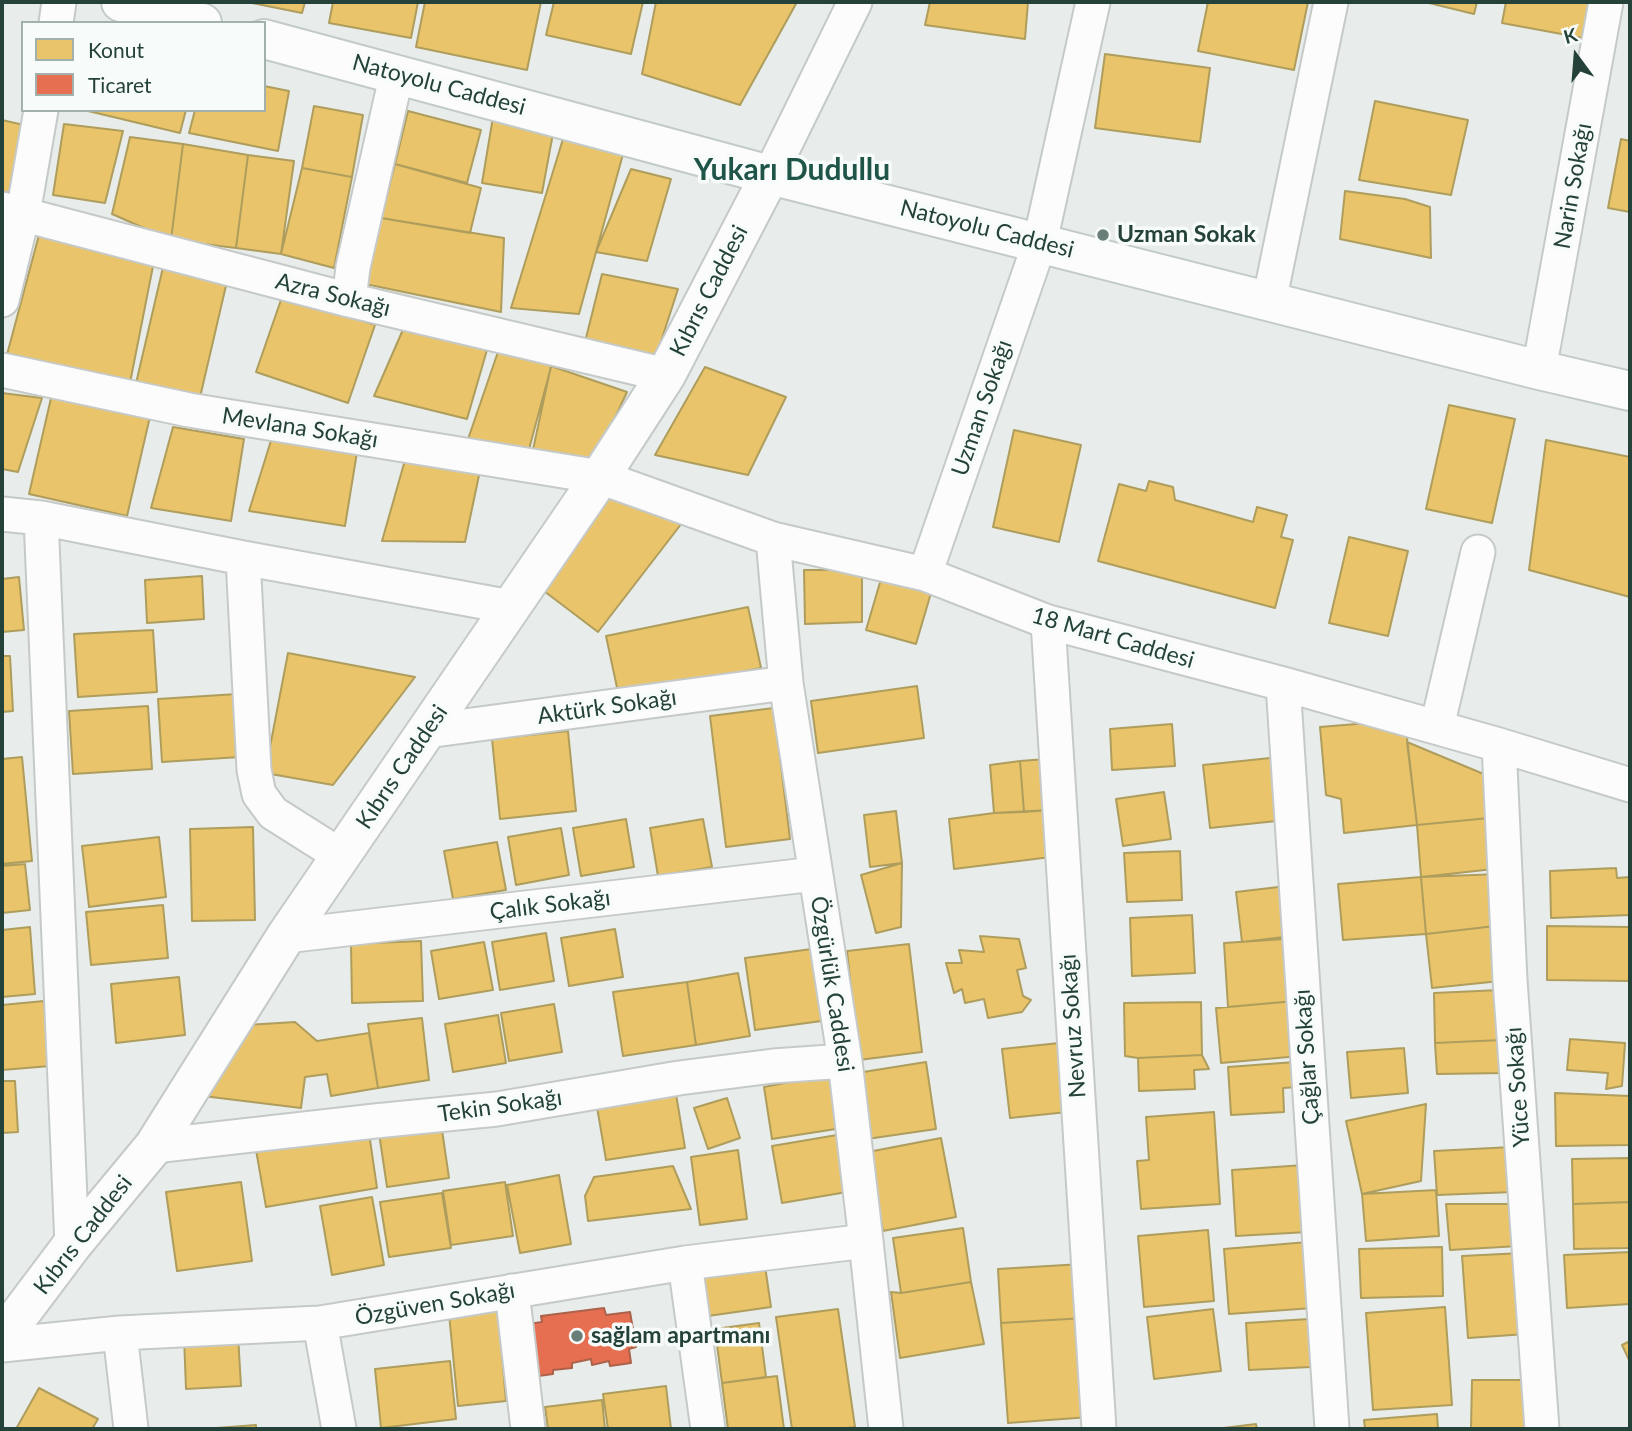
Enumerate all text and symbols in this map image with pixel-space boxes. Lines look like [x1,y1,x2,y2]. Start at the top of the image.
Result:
legend [21,21,266,112]
north arrow [1541,21,1611,91]
text: K [1561,22,1580,48]
text: Konut [88,37,144,62]
street label: Natoyolu Caddesi [349,49,529,121]
text: Ticaret [88,72,152,97]
street label: Narin Sokağı [1548,121,1598,251]
district label: Yukarı Dudullu [694,152,890,188]
street label: Natoyolu Caddesi [897,194,1077,264]
street label: Kıbrıs Caddesi [664,221,754,361]
place label: Uzman Sokak [1117,221,1256,249]
marker: Uzman Sokak [1095,227,1111,243]
street label: Azra Sokağı [273,267,393,323]
street label: Uzman Sokağı [946,336,1018,480]
street label: Mevlana Sokağı [220,402,380,454]
street label: 18 Mart Caddesi [1029,602,1197,674]
street label: Aktürk Sokağı [536,684,678,730]
street label: Kıbrıs Caddesi [350,700,454,834]
street label: Çalık Sokağı [488,884,612,926]
street label: Özgürlük Caddesi [804,894,860,1074]
street label: Nevruz Sokağı [1054,953,1092,1099]
street label: Çağlar Sokağı [1288,988,1326,1126]
street label: Yüce Sokağı [1500,1026,1536,1148]
street label: Tekin Sokağı [436,1084,564,1128]
street label: Kıbrıs Caddesi [28,1170,138,1300]
street label: Özgüven Sokağı [353,1276,517,1332]
place label: sağlam apartmanı [591,1322,770,1350]
marker: sağlam apartmanı [569,1328,585,1344]

